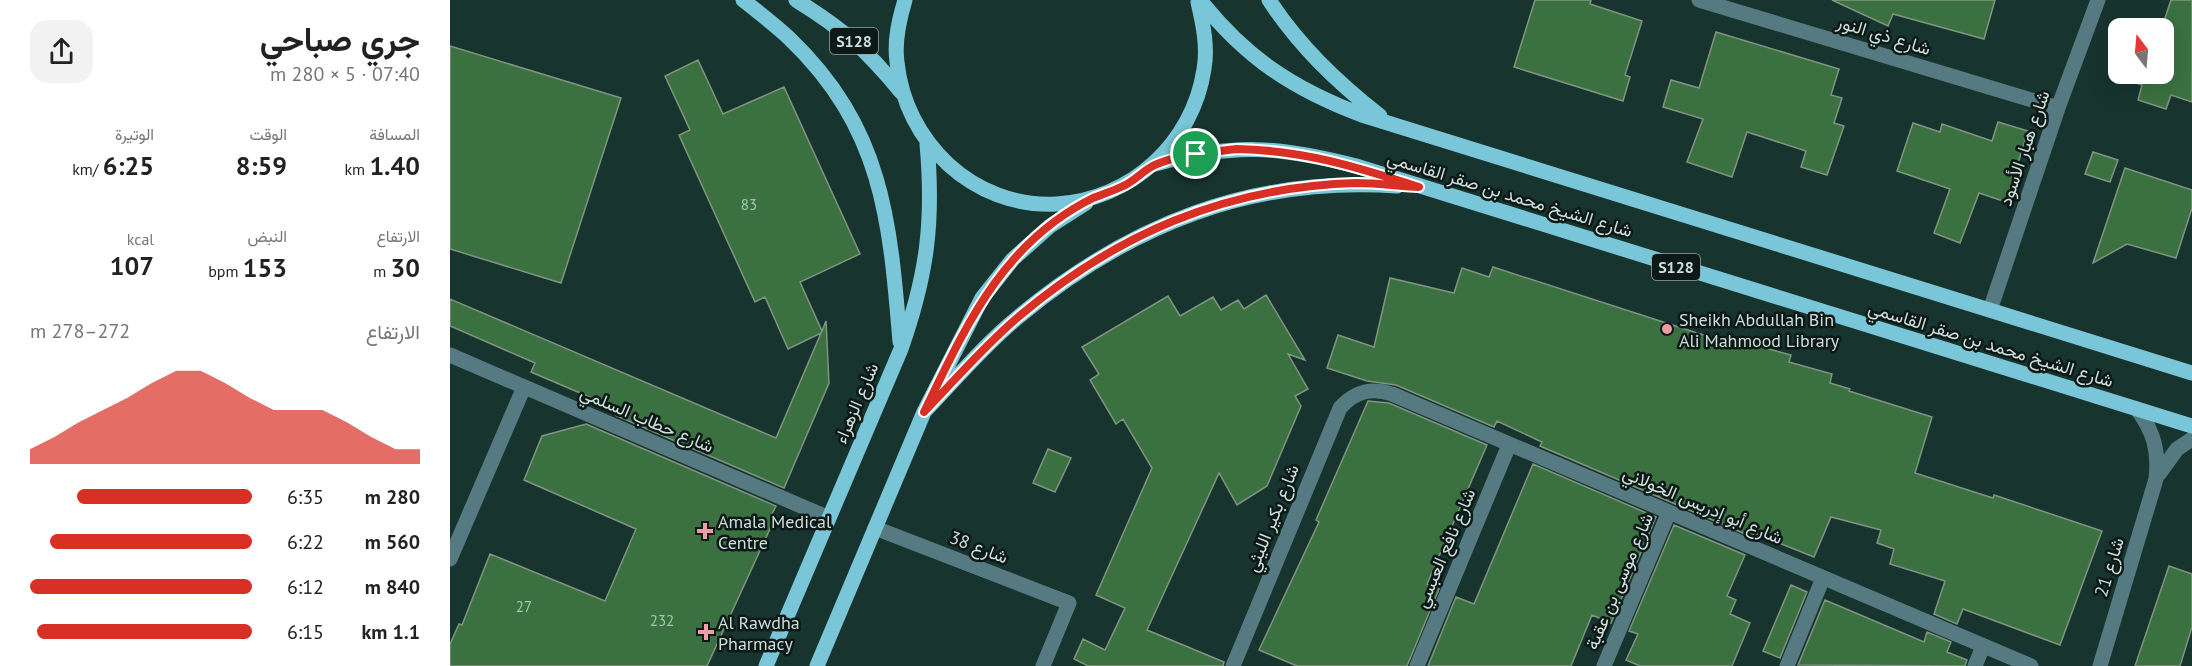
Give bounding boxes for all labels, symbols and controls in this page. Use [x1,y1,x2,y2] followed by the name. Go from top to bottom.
[1832,10,1934,64] street label: شارع ذي النور
[260,17,420,60] text: جري صباحي
[2108,18,2174,84] north arrow
[2108,18,2174,84] map controls
[30,20,93,83] button: share
[830,28,878,54] road number: S128
[270,61,420,87] text: 07:40 · 5 × 280 m
[1993,87,2055,209] street label: شارع هبار الأسود
[115,124,154,144] text: الوتيرة
[249,124,287,144] text: الوقت
[369,124,420,144] text: المسافة
[1170,128,1221,179] pin
[1179,137,1212,170] icon: arrive
[1383,146,1635,246] street label: شارع الشيخ محمد بن صقر القاسمي
[103,149,154,182] text: 6:25
[236,149,287,182] text: 8:59
[369,149,420,182] text: 1.40
[72,159,103,179] text: /km
[344,159,369,179] text: km
[741,195,757,214] house number: 83
[247,226,287,246] text: النبض
[377,226,420,246] text: الارتفاع
[127,229,154,249] text: kcal
[110,249,154,282] text: 107
[243,251,287,284] text: 153
[391,251,420,284] text: 30
[1652,254,1700,280] road number: S128
[208,261,243,281] text: bpm
[373,261,391,281] text: m
[1864,296,2116,396] street label: شارع الشيخ محمد بن صقر القاسمي
[1679,308,1840,352] place label: Sheikh Abdullah Bin Ali Mahmood Library
[30,318,130,344] text: 272–278 m
[366,319,420,345] text: الارتفاع
[1660,322,1674,336] marker: Sheikh Abdullah Bin Ali Mahmood Library
[829,359,884,447] street label: شارع الزهراء
[575,380,717,461] street label: شارع حطاب السلمي
[1240,461,1308,577] street label: شارع بكير الليثي
[1618,461,1786,553] street label: شارع أبو إدريس الخولاني
[287,484,324,510] text: 6:35
[365,484,420,510] text: 280 m
[1410,485,1484,613] street label: شارع نافع العبسي
[1580,509,1659,653] street label: شارع موسى بن عقبة
[718,510,832,554] place label: Amala Medical Centre
[696,522,714,540] marker: Amala Medical Centre
[946,525,1011,570] street label: شارع 38
[287,529,324,555] text: 6:22
[365,529,420,555] text: 560 m
[2089,535,2130,600] street label: شارع 21
[287,574,324,600] text: 6:12
[365,574,420,600] text: 840 m
[516,597,532,616] house number: 27
[650,611,674,630] house number: 232
[718,611,800,655] place label: Al Rawdha Pharmacy
[287,619,324,645] text: 6:15
[361,619,420,645] text: 1.1 km
[699,625,713,639] marker: Al Rawdha Pharmacy

